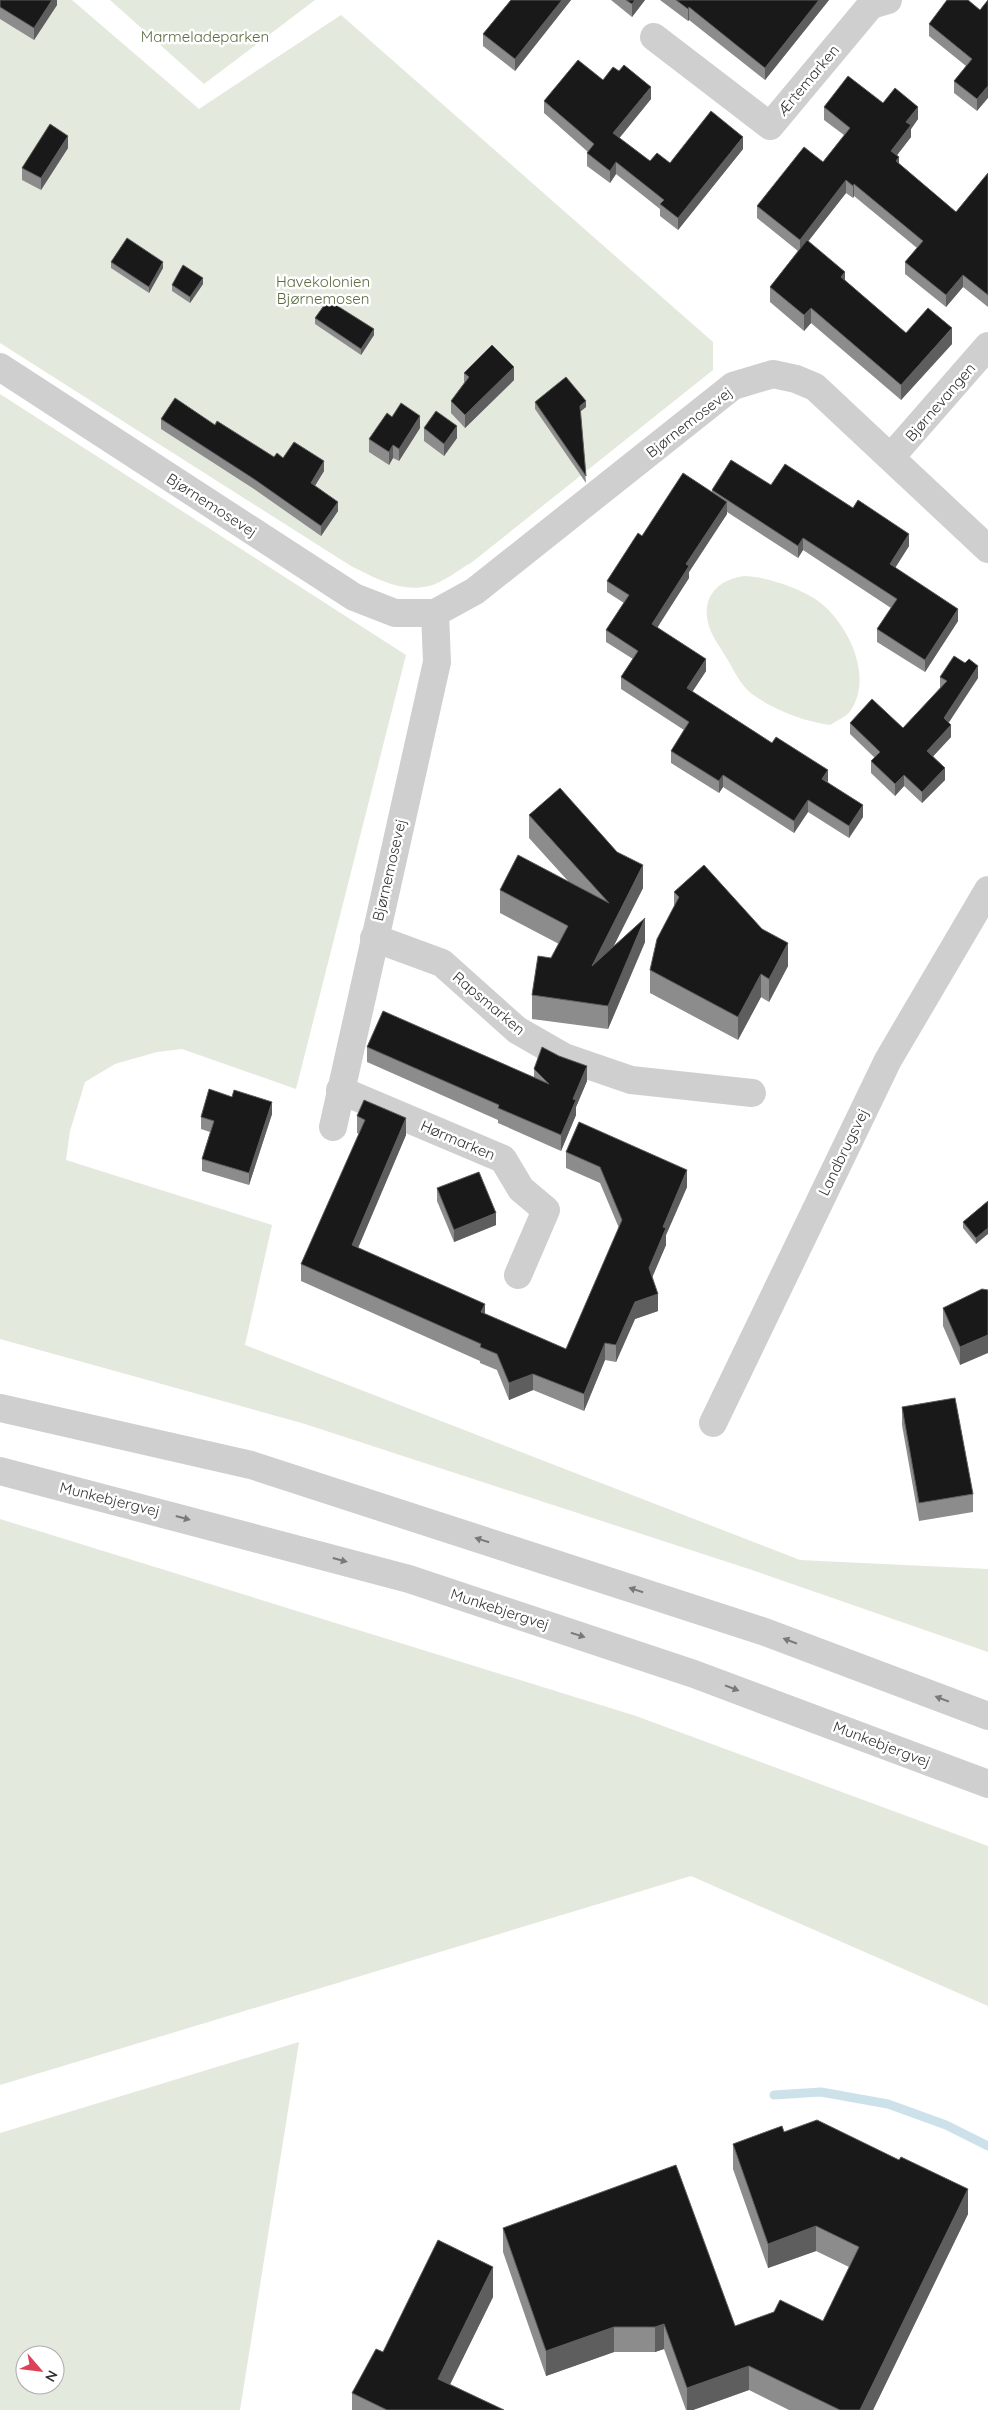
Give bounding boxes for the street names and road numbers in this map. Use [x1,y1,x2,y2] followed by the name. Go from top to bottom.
[773,41,843,119] street label: Ærtemarken
[901,359,979,445] street label: Bjørnevangen
[642,382,736,462] street label: Bjørnemosevej
[163,469,261,541] street label: Bjørnemosevej
[368,817,410,923] street label: Bjørnemosevej
[449,967,529,1039] street label: Rapsmarken
[814,1105,872,1199] street label: Landbrugsvej
[418,1116,498,1164] street label: Hørmarken
[58,1477,162,1521] street label: Munkebjergvej
[448,1584,552,1634] street label: Munkebjergvej
[831,1717,933,1771] street label: Munkebjergvej

